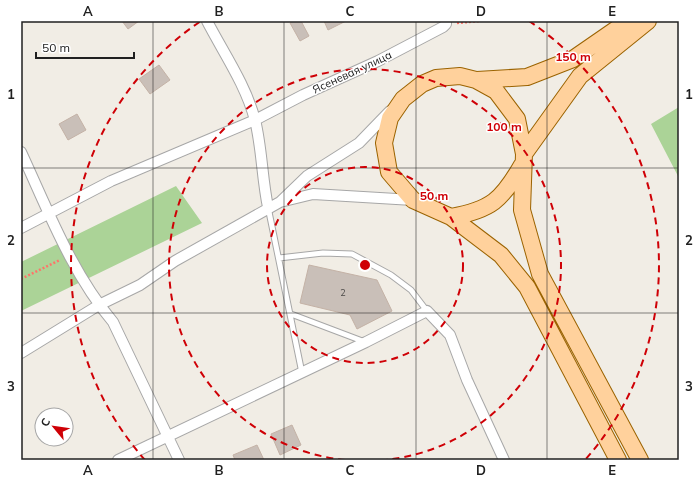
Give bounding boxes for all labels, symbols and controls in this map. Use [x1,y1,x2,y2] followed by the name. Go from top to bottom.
[83,3,93,19] text: A
[215,3,224,19] text: B
[346,3,355,19] text: C
[476,3,486,19] text: D
[608,3,616,19] text: E
[36,34,134,60] scale bar
[42,40,70,55] text: 50 m
[310,48,394,96] street label: Ясеневая улица
[555,49,591,64] text: 150 m
[7,86,15,102] text: 1
[685,86,693,102] text: 1
[486,119,522,134] text: 100 m
[420,188,448,203] text: 50 m
[7,232,15,248] text: 2
[685,232,693,248] text: 2
[358,258,372,272] centre of rings
[340,287,346,298] house number: 2
[7,378,15,394] text: 3
[685,378,693,394] text: 3
[34,407,74,447] north arrow
[37,415,53,429] text: С
[83,462,93,478] text: A
[215,462,224,478] text: B
[346,462,355,478] text: C
[476,462,486,478] text: D
[608,462,616,478] text: E

